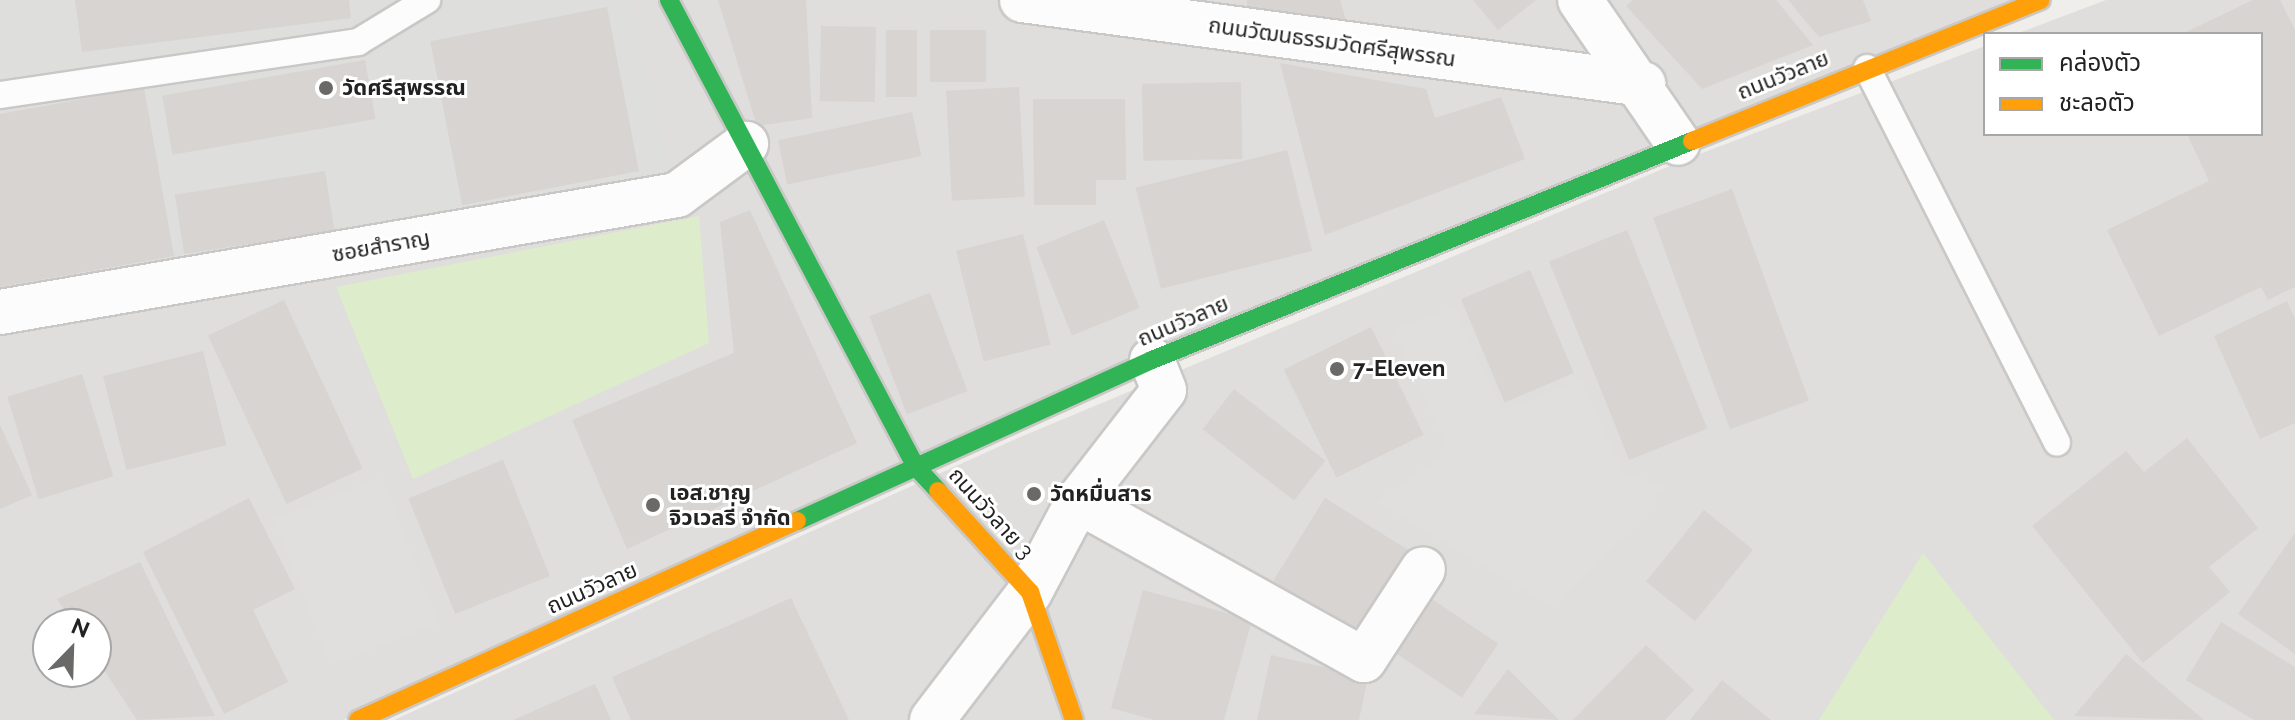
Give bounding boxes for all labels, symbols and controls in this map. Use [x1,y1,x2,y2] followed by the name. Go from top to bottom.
[1207,12,1457,72] street label: ถนนวัฒนธรรมวัดศรีสุพรรณ
[1983,32,2263,136] legend
[1733,45,1833,105] street label: ถนนวัวลาย
[2059,48,2141,77] text: คล่องตัว
[342,75,466,101] place label: วัดศรีสุพรรณ
[317,79,335,97] marker: วัดศรีสุพรรณ
[2059,88,2135,117] text: ชะลอตัว
[330,224,432,268] street label: ซอยสำราญ
[1133,290,1233,352] street label: ถนนวัวลาย
[1353,356,1445,382] place label: 7-Eleven
[1328,360,1346,378] marker: 7-Eleven
[943,462,1039,564] street label: ถนนวัวลาย 3
[669,479,791,530] place label: เอส.ชาญ จิวเวลรี่ จำกัด
[1050,481,1152,507] place label: วัดหมื่นสาร
[1025,485,1043,503] marker: วัดหมื่นสาร
[644,496,662,514] marker: เอส.ชาญ จิวเวลรี่ จำกัด
[543,556,641,620] street label: ถนนวัวลาย
[32,608,112,688] north arrow
[68,612,93,643] text: N

